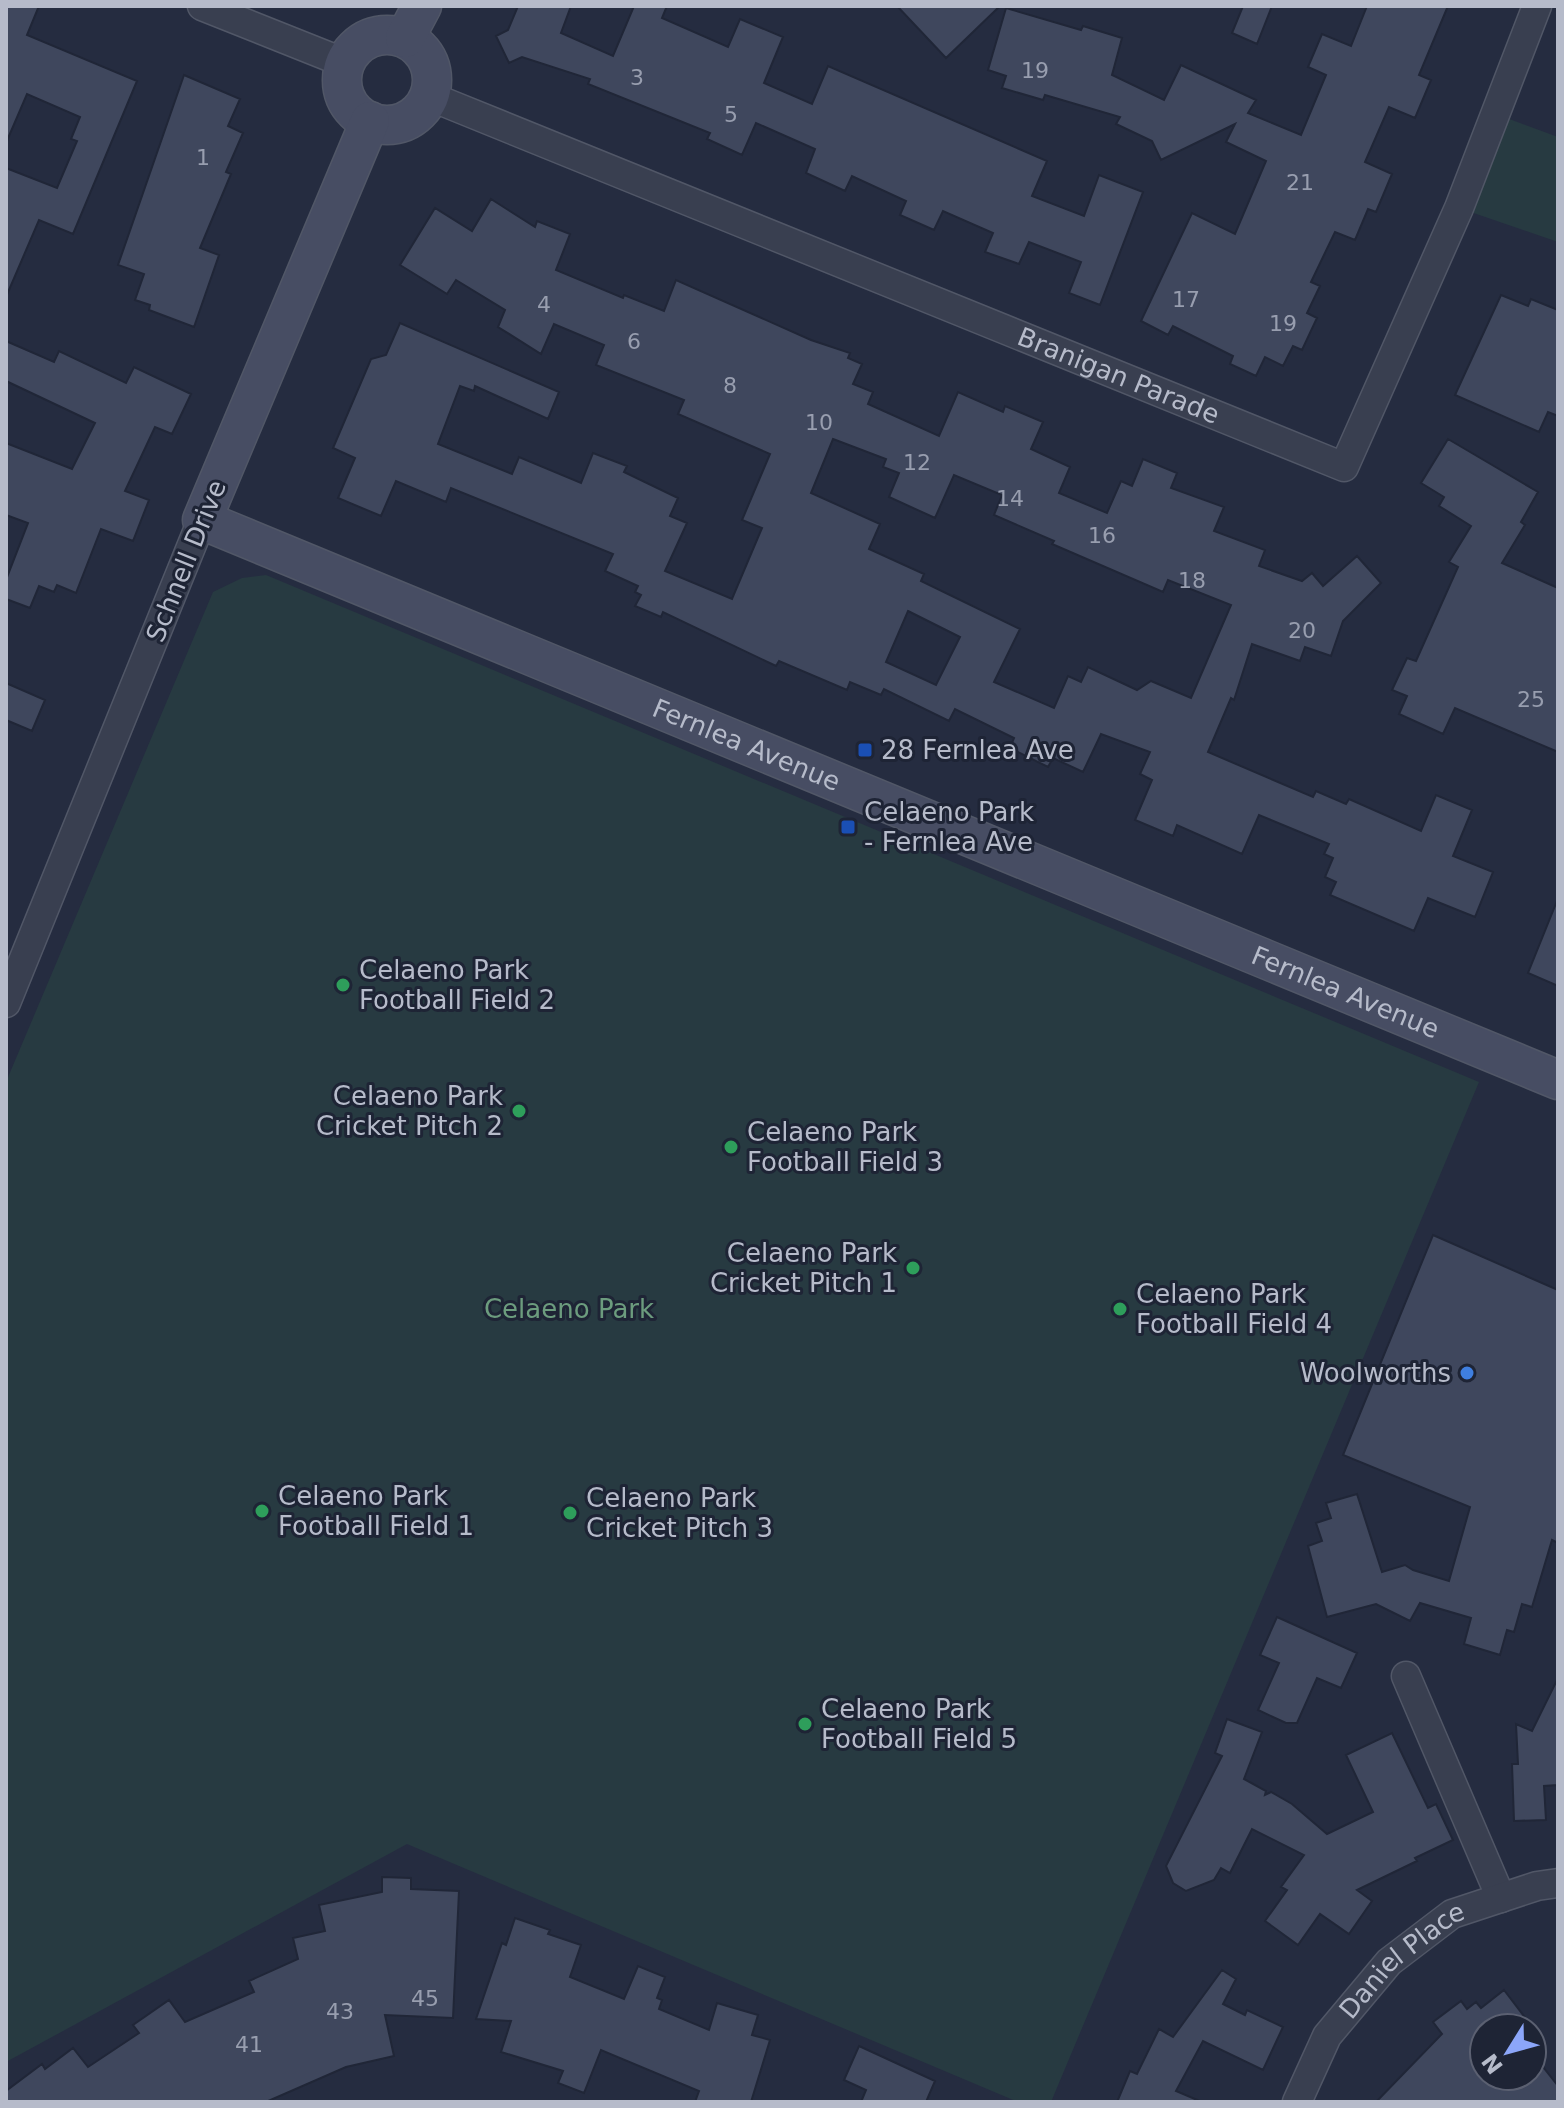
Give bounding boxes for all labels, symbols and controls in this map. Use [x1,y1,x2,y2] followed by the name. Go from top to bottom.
[1021,58,1049,83] house number: 19
[630,65,644,90] house number: 3
[724,102,738,127] house number: 5
[196,145,210,170] house number: 1
[1286,170,1314,195] house number: 21
[1172,287,1200,312] house number: 17
[537,292,551,317] house number: 4
[1269,311,1297,336] house number: 19
[1013,321,1224,430] street label: Branigan Parade
[627,329,641,354] house number: 6
[723,373,737,398] house number: 8
[805,410,833,435] house number: 10
[903,450,931,475] house number: 12
[140,476,232,646] street label: Schnell Drive
[996,486,1024,511] house number: 14
[1088,523,1116,548] house number: 16
[1178,568,1206,593] house number: 18
[1288,618,1316,643] house number: 20
[1517,687,1545,712] house number: 25
[648,693,845,797] street label: Fernlea Avenue
[881,735,1074,765] place label: 28 Fernlea Ave
[856,741,874,759] marker: 28 Fernlea Ave
[864,797,1034,857] place label: Celaeno Park - Fernlea Ave
[839,818,857,836] marker: Celaeno Park - Fernlea Ave
[1247,940,1444,1044] street label: Fernlea Avenue
[359,955,555,1015] place label: Celaeno Park Football Field 2
[334,976,352,994] marker: Celaeno Park Football Field 2
[316,1081,503,1141] place label: Celaeno Park Cricket Pitch 2
[510,1102,528,1120] marker: Celaeno Park Cricket Pitch 2
[747,1117,943,1177] place label: Celaeno Park Football Field 3
[722,1138,740,1156] marker: Celaeno Park Football Field 3
[710,1238,897,1298] place label: Celaeno Park Cricket Pitch 1
[904,1259,922,1277] marker: Celaeno Park Cricket Pitch 1
[1136,1279,1332,1339] place label: Celaeno Park Football Field 4
[484,1294,654,1324] park label: Celaeno Park
[1111,1300,1129,1318] marker: Celaeno Park Football Field 4
[1300,1358,1451,1388] place label: Woolworths
[1458,1364,1476,1382] marker: Woolworths
[278,1481,474,1541] place label: Celaeno Park Football Field 1
[586,1483,773,1543] place label: Celaeno Park Cricket Pitch 3
[253,1502,271,1520] marker: Celaeno Park Football Field 1
[561,1504,579,1522] marker: Celaeno Park Cricket Pitch 3
[821,1694,1017,1754] place label: Celaeno Park Football Field 5
[796,1715,814,1733] marker: Celaeno Park Football Field 5
[1333,1896,1468,2025] street label: Daniel Place
[411,1986,439,2011] house number: 45
[326,1999,354,2024] house number: 43
[1468,2012,1548,2092] north arrow
[235,2032,263,2057] house number: 41
[1477,2049,1508,2079] text: N

